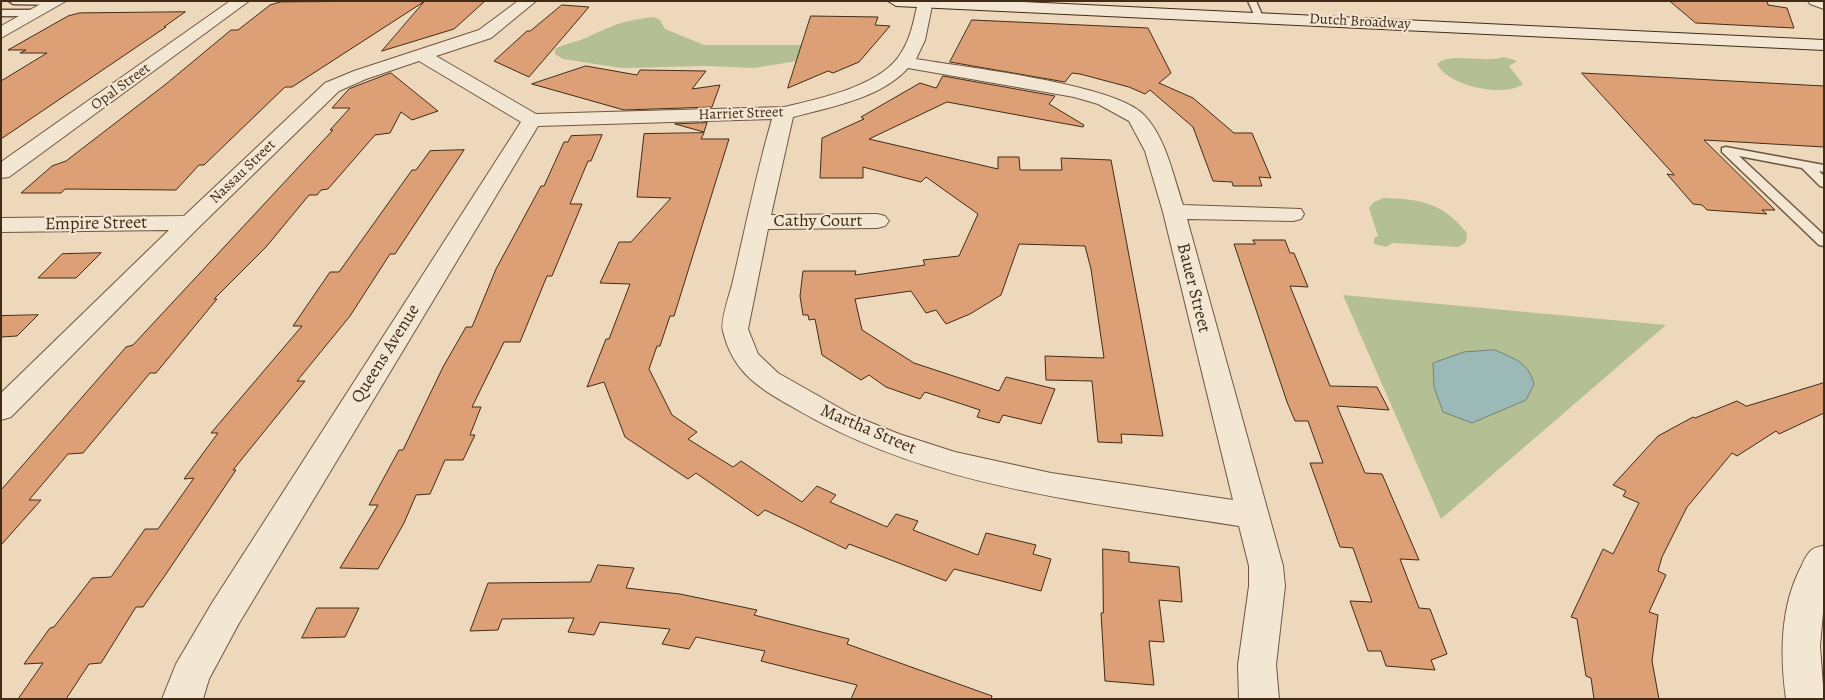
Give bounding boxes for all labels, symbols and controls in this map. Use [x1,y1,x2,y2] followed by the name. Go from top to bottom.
[1309,10,1411,34] street label: Dutch Broadway
[88,59,154,115] street label: Opal Street
[698,104,784,124] street label: Harriet Street
[206,136,280,208] street label: Nassau Street
[774,211,862,233] street label: Cathy Court
[45,212,147,236] street label: Empire Street
[1171,241,1215,335] street label: Bauer Street
[347,300,425,408] street label: Queens Avenue
[817,400,919,460] street label: Martha Street

